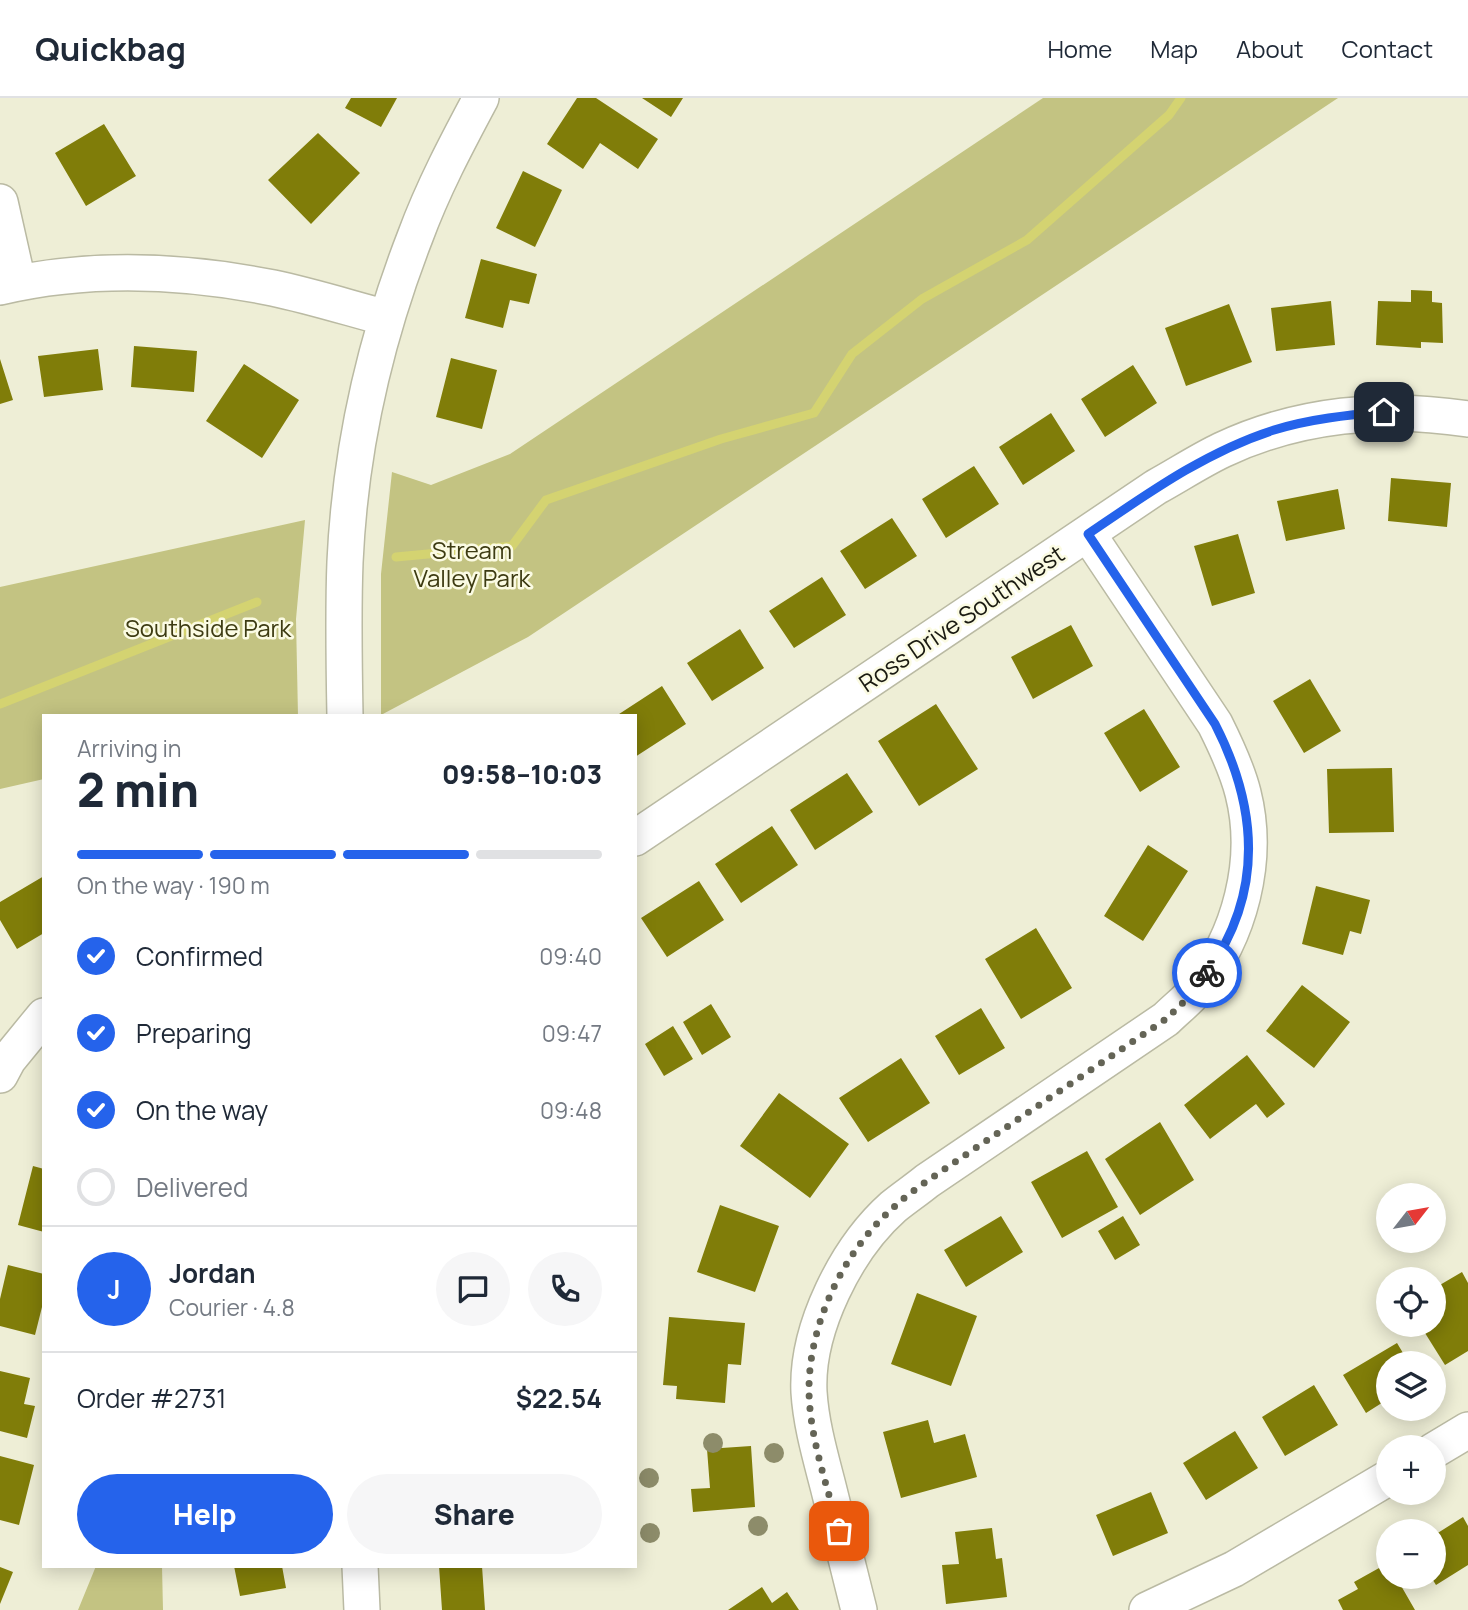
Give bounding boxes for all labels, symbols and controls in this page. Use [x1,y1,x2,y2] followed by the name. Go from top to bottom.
[35,26,186,71] text: Quickbag
[1047,32,1112,65] text: Home
[1150,32,1198,65] text: Map
[1236,32,1304,65] text: About
[1342,32,1433,65] text: Contact
[1354,382,1414,442] pin
[1365,393,1403,431] icon: home
[413,533,532,594] park label: Stream Valley Park
[852,537,1070,699] street label: Ross Drive Southwest
[125,611,292,644] park label: Southside Park
[77,732,182,764] text: Arriving in
[442,756,602,792] text: 09:58–10:03
[77,758,199,821] text: 2 min
[77,869,270,901] text: On the way · 190 m
[77,937,115,975] icon: check
[136,938,263,974] text: Confirmed
[1172,938,1242,1008] courier
[539,940,602,972] text: 09:40
[1188,954,1226,992] icon: bike
[77,1014,115,1052] icon: check
[136,1015,252,1051] text: Preparing
[542,1017,602,1049] text: 09:47
[77,1091,115,1129] icon: check
[136,1092,268,1128] text: On the way
[540,1094,602,1126] text: 09:48
[136,1169,248,1205] text: Delivered
[1376,1183,1446,1253] north arrow
[1376,1183,1446,1589] map controls
[436,1252,510,1326] button: chat
[528,1252,602,1326] button: phone
[169,1255,255,1291] text: Jordan
[1376,1267,1446,1337] button: locate
[107,1271,121,1307] text: J
[169,1291,295,1323] text: Courier · 4.8
[1376,1351,1446,1421] button: layers
[77,1380,226,1416] text: Order #2731
[516,1380,602,1416] text: $22.54
[1376,1435,1446,1505] button: +
[77,1474,333,1554] button: Help
[347,1474,602,1554] button: Share
[809,1501,869,1561] pin
[820,1512,858,1550] icon: bag
[1376,1519,1446,1589] button: −

